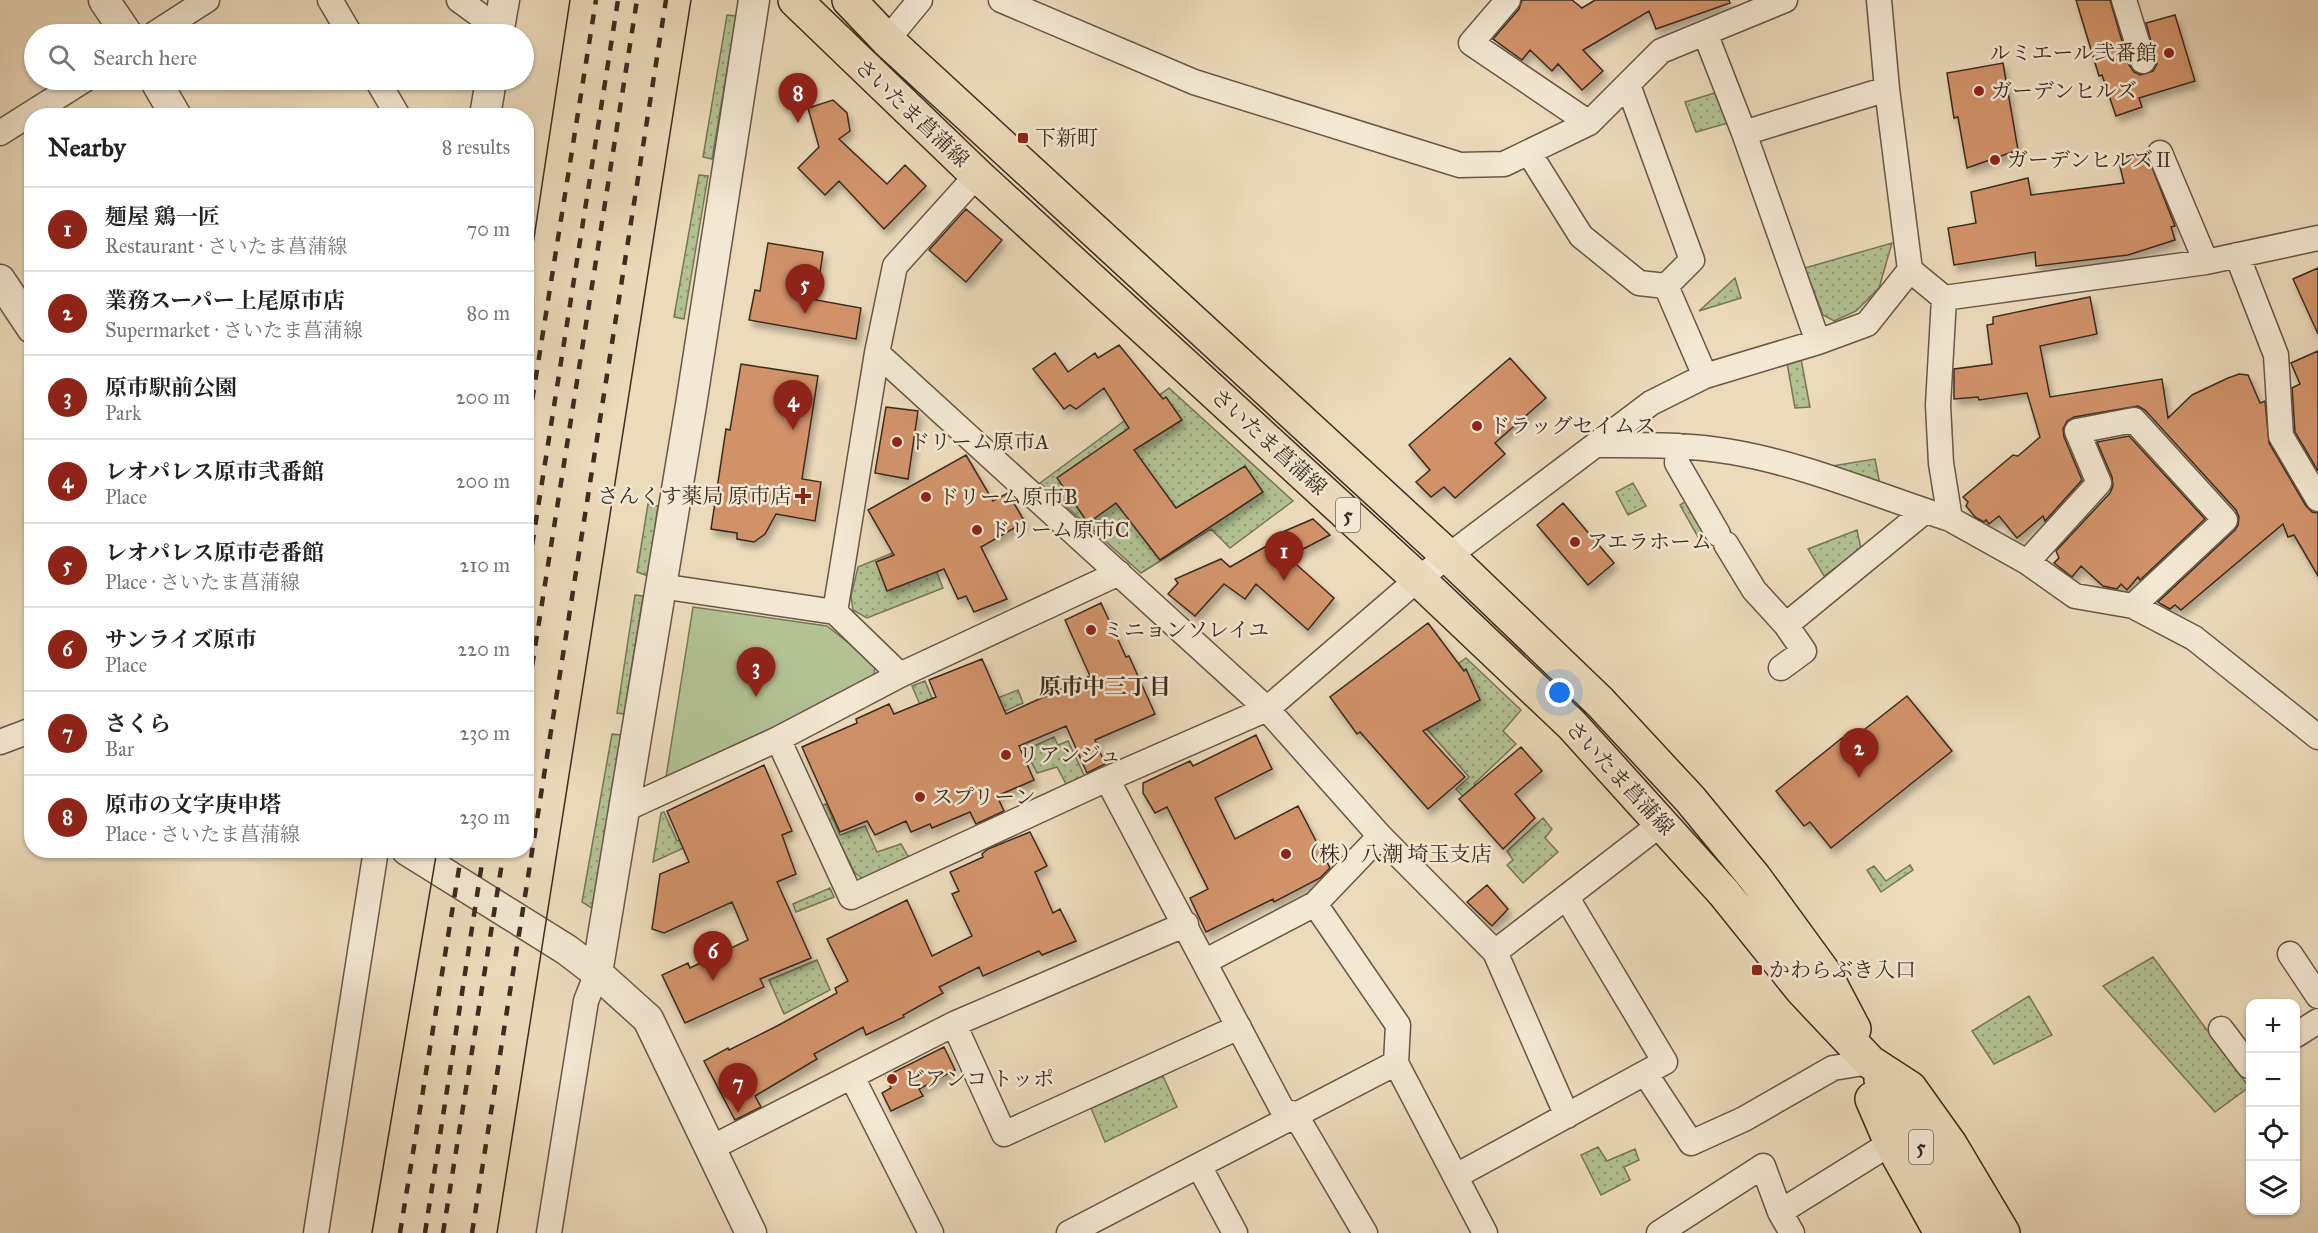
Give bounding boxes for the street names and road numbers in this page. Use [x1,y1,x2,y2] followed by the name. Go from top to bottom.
[849,53,975,173] street label: さいたま菖蒲線
[1206,383,1332,501] street label: さいたま菖蒲線
[1336,498,1360,532] road number: 5
[1560,715,1680,841] street label: さいたま菖蒲線
[1909,1130,1933,1164] road number: 5

